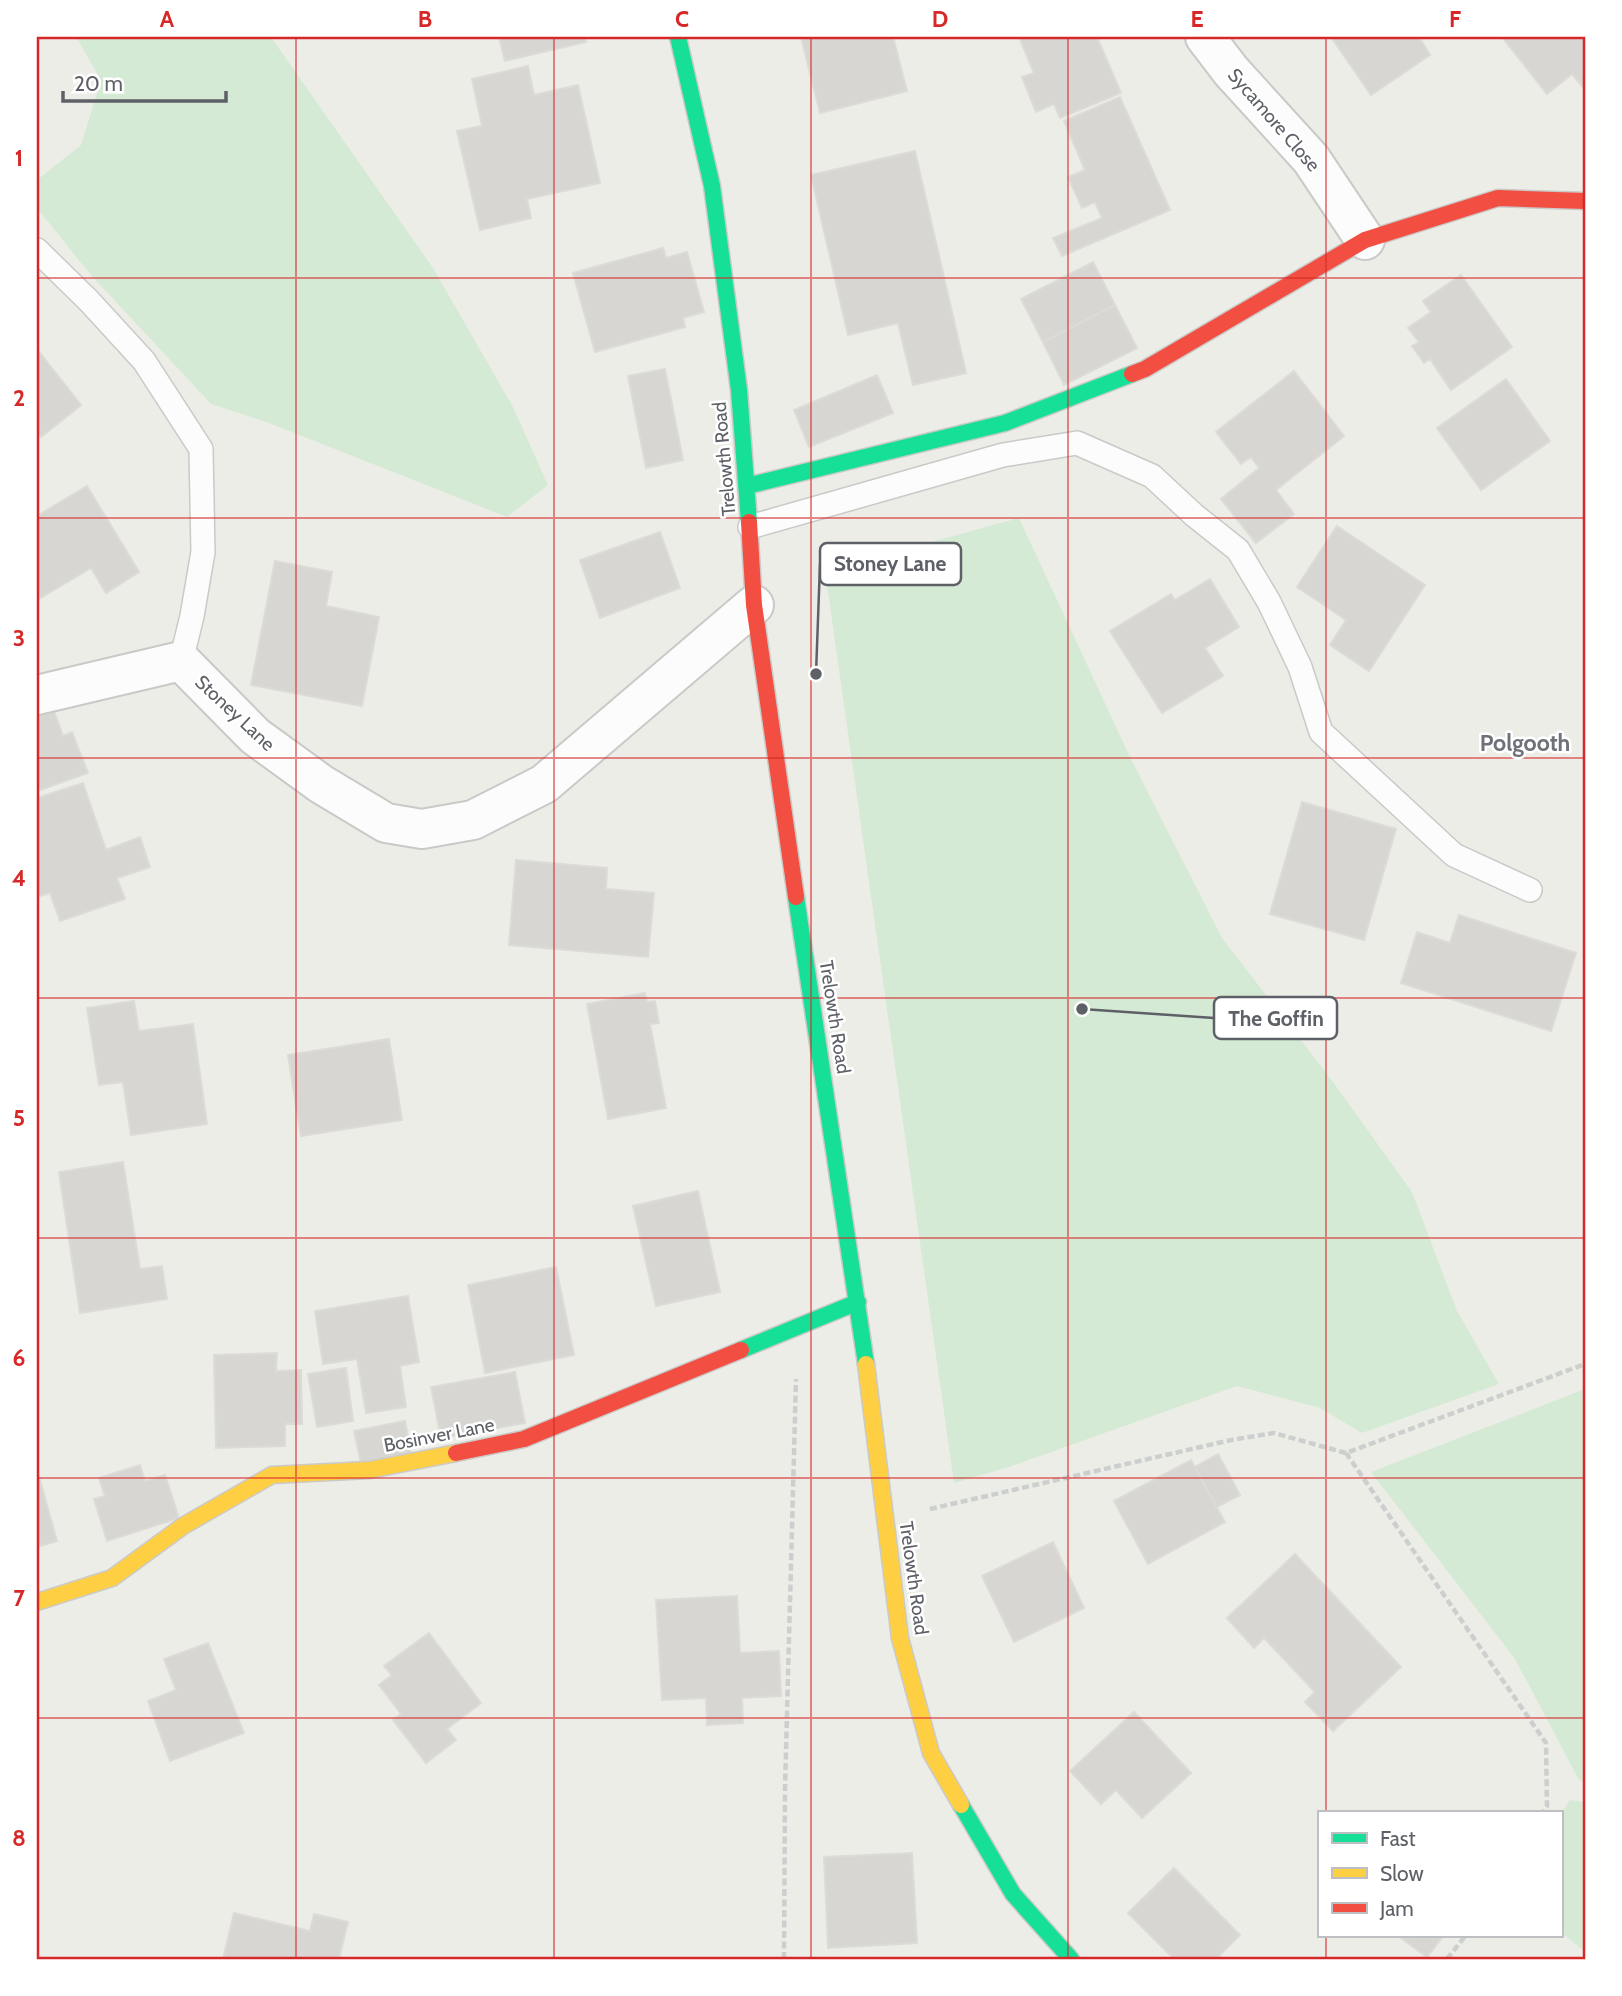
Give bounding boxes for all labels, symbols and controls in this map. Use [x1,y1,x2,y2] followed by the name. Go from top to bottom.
[160,5,175,33] text: A
[418,5,432,33] text: B
[675,5,689,33] text: C
[932,5,948,33] text: D
[1190,5,1204,33] text: E
[1449,5,1461,33] text: F
[63,60,226,104] scale bar
[1223,64,1325,176] street label: Sycamore Close
[74,71,123,96] text: 20 m
[15,144,23,172] text: 1
[13,384,25,412] text: 2
[708,401,740,517] street label: Trelowth Road
[820,543,961,585] callout: Stoney Lane
[834,551,947,576] text: Stoney Lane
[13,624,25,652] text: 3
[190,670,280,756] street label: Stoney Lane
[1480,729,1570,757] district label: Polgooth
[12,864,26,892] text: 4
[815,959,855,1075] street label: Trelowth Road
[1214,997,1337,1039] callout: The Goffin
[1228,1006,1324,1031] text: The Goffin
[13,1104,25,1132] text: 5
[13,1344,25,1372] text: 6
[382,1413,497,1457] street label: Bosinver Lane
[895,1520,933,1636] street label: Trelowth Road
[13,1584,25,1612] text: 7
[1318,1811,1562,1937] legend
[12,1824,26,1852] text: 8
[1380,1826,1416,1851] text: Fast
[1380,1861,1424,1886] text: Slow
[1379,1896,1414,1921] text: Jam

